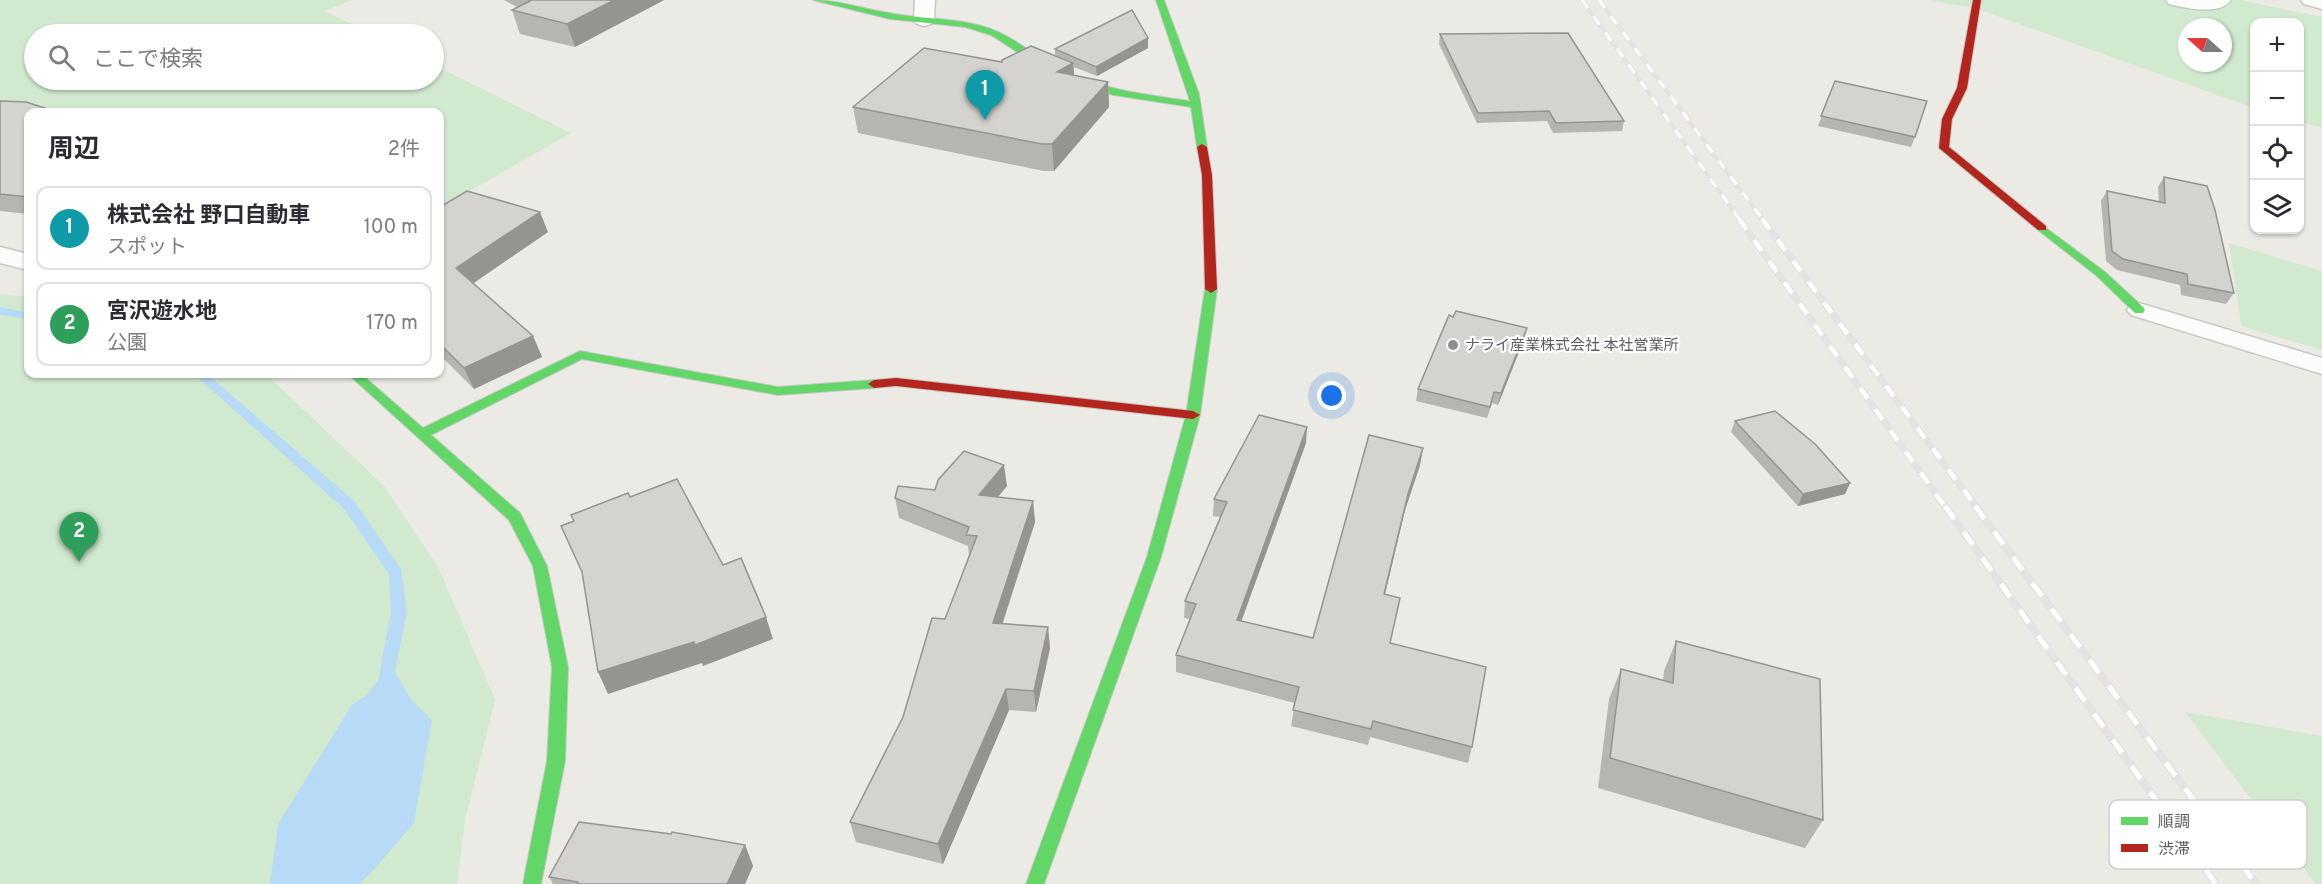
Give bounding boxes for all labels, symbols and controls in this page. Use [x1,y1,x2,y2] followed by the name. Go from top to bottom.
[2178,18,2232,72] north arrow
[2250,18,2304,234] map controls
[2250,18,2304,72] button: +
[24,24,444,90] search box
[45,41,78,74] icon: search
[93,47,203,74] text: ここで検索
[966,70,1004,120] pin: 1
[2250,72,2304,126] button: −
[2250,126,2304,180] button: locate
[48,134,100,167] text: 周辺
[388,137,420,163] text: 2件
[2250,180,2304,234] button: layers
[107,203,311,230] text: 株式会社 野口自動車
[66,215,74,241] text: 1
[363,215,418,241] text: 100 m
[107,235,187,261] text: スポット
[107,299,217,326] text: 宮沢遊水地
[63,311,76,337] text: 2
[366,311,418,337] text: 170 m
[107,331,147,357] text: 公園
[1465,337,1679,356] place label: ナライ産業株式会社 本社営業所
[1446,338,1460,352] marker: ナライ産業株式会社 本社営業所
[1317,381,1346,410] your location
[60,512,98,562] pin: 2
[2109,800,2307,869] legend
[2158,813,2190,833] text: 順調
[2158,840,2190,860] text: 渋滞

